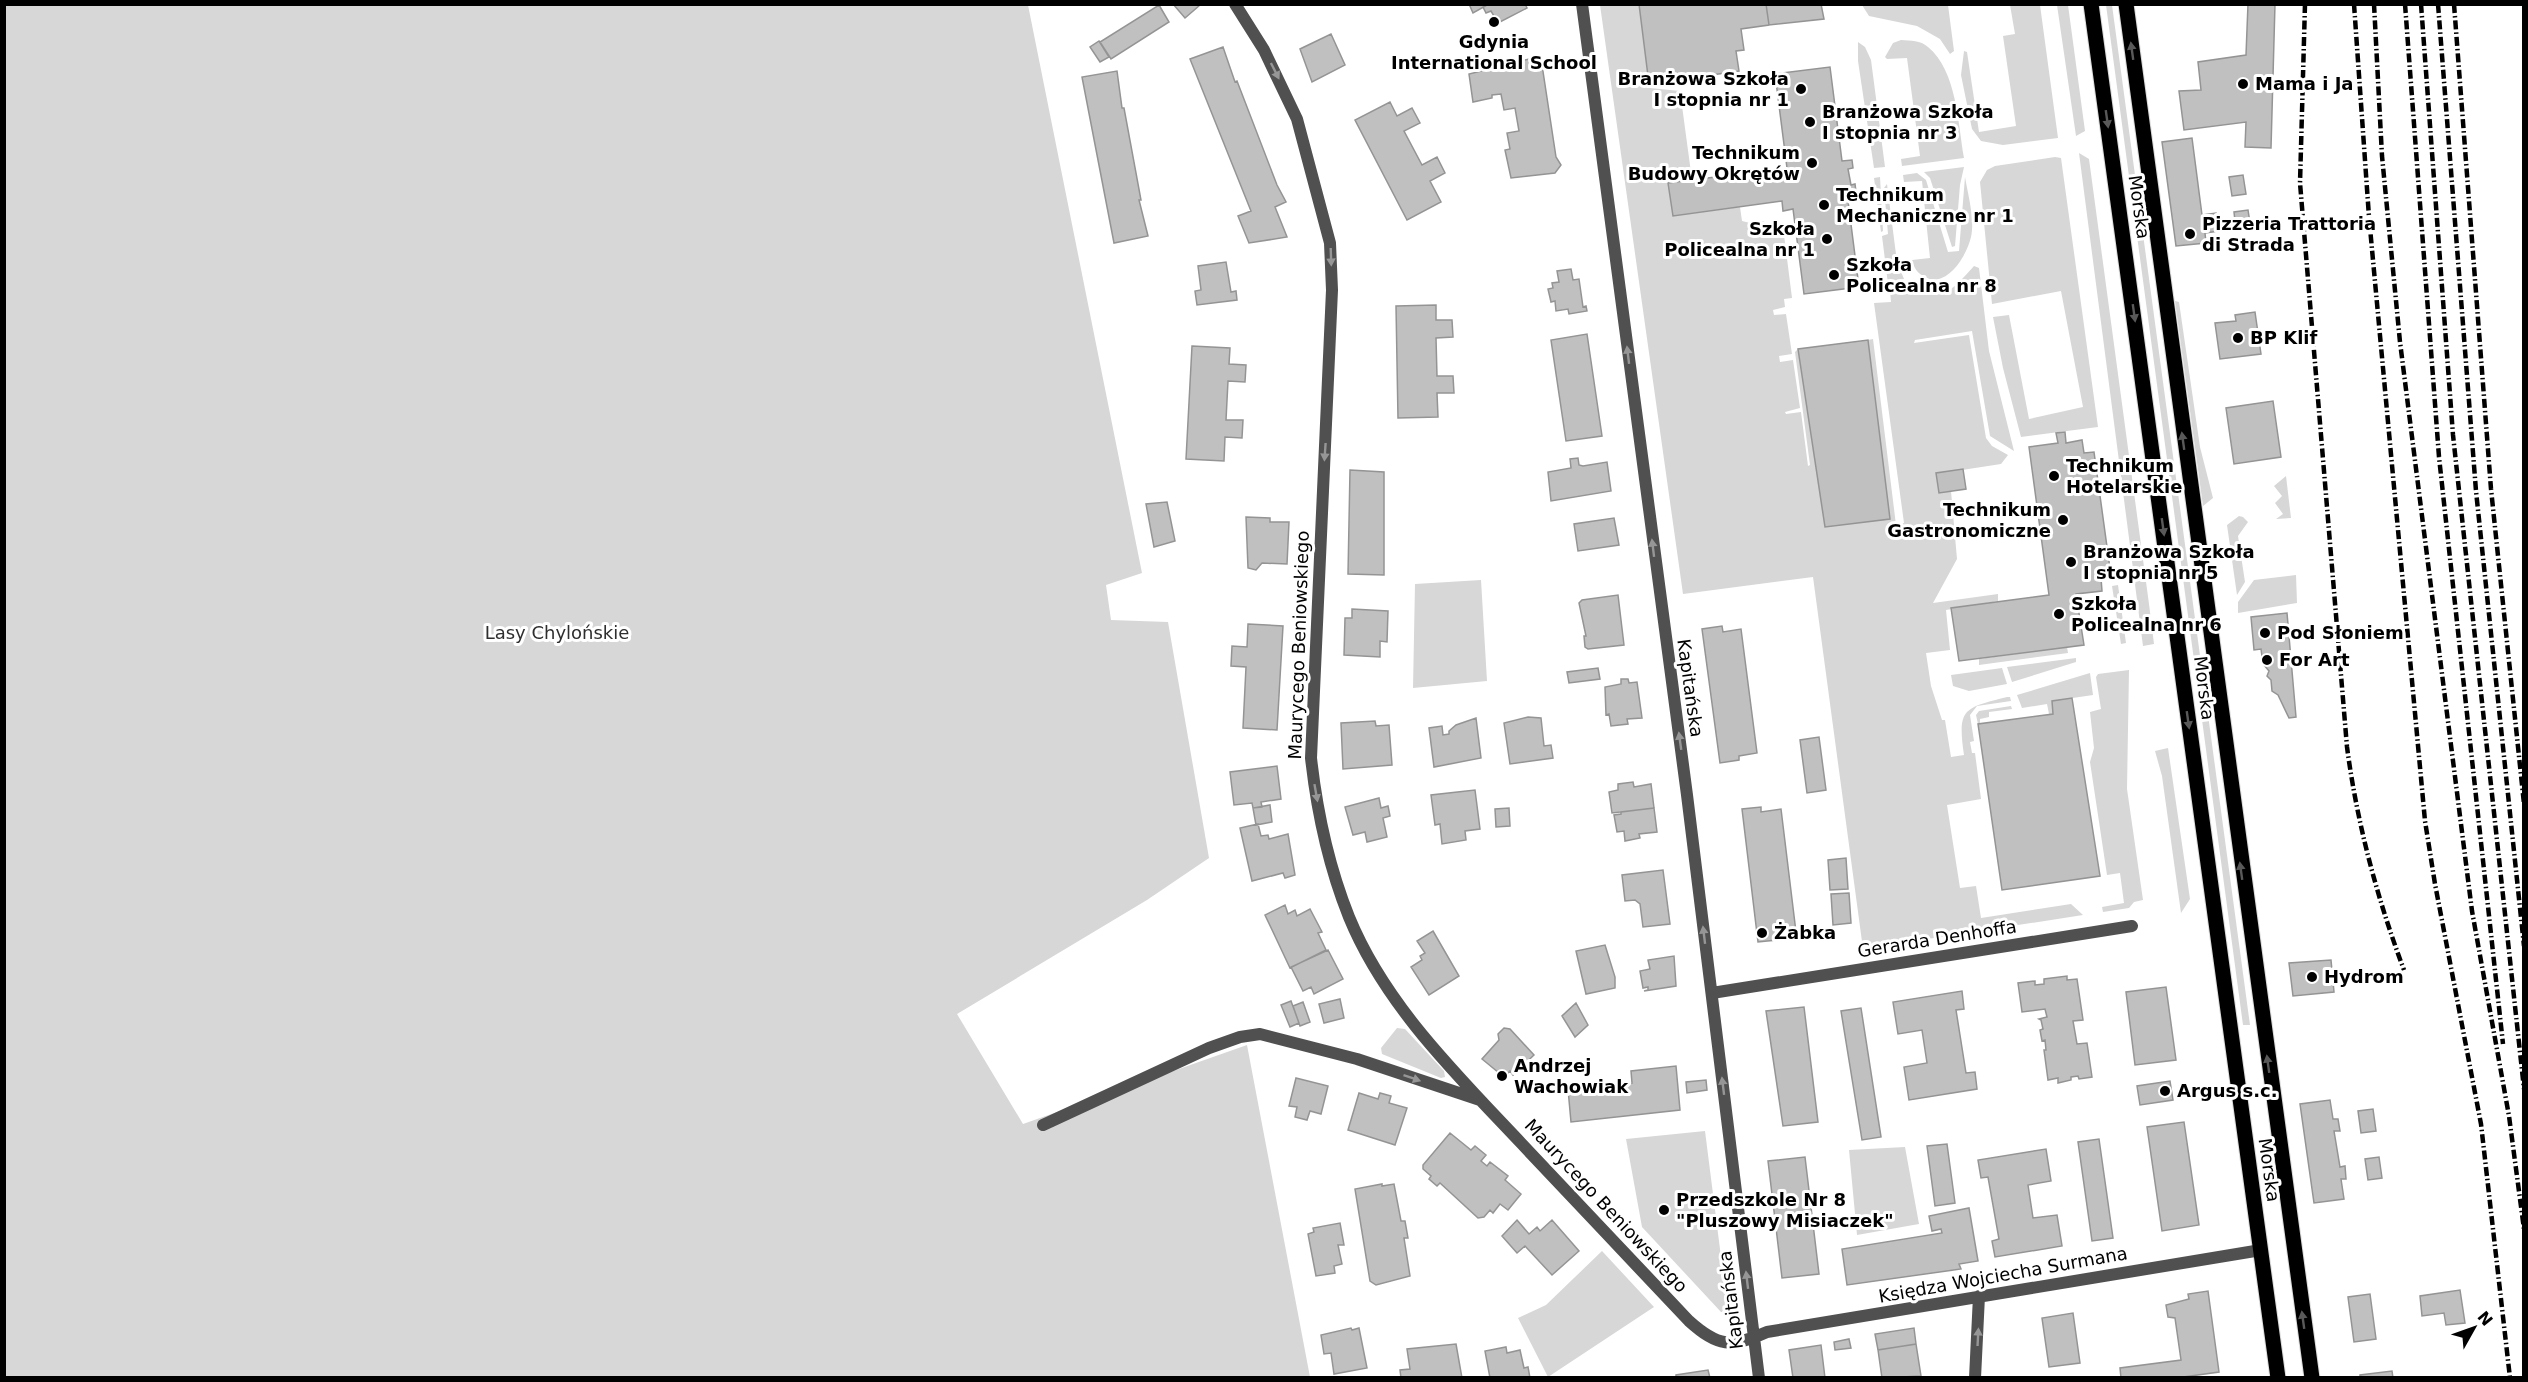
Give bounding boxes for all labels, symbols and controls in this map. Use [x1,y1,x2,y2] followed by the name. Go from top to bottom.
[1487,15,1501,29] marker: Gdynia International School
[1391,31,1597,73] place label: Gdynia International School
[2128,41,2137,60] one-way arrow
[1270,63,1280,80] one-way arrow
[1617,68,1789,110] place label: Branżowa Szkoła I stopnia nr 1
[2255,73,2354,94] place label: Mama i Ja
[2236,77,2250,91] marker: Mama i Ja
[1794,82,1808,96] marker: Branżowa Szkoła I stopnia nr 1
[1822,101,1994,143] place label: Branżowa Szkoła I stopnia nr 3
[2102,110,2112,129] one-way arrow
[1803,115,1817,129] marker: Branżowa Szkoła I stopnia nr 3
[1628,142,1800,184] place label: Technikum Budowy Okrętów
[1805,156,1819,170] marker: Technikum Budowy Okrętów
[2125,174,2154,240] street label: Morska
[1836,184,2014,226] place label: Technikum Mechaniczne nr 1
[1817,198,1831,212] marker: Technikum Mechaniczne nr 1
[2202,213,2376,255] place label: Pizzeria Trattoria di Strada
[1664,218,1815,260] place label: Szkoła Policealna nr 1
[2183,227,2197,241] marker: Pizzeria Trattoria di Strada
[1820,232,1834,246] marker: Szkoła Policealna nr 1
[1326,247,1336,266] one-way arrow
[1846,254,1997,296] place label: Szkoła Policealna nr 8
[1827,268,1841,282] marker: Szkoła Policealna nr 8
[2129,303,2138,322] one-way arrow
[2250,327,2317,348] place label: BP Klif
[2231,331,2245,345] marker: BP Klif
[1623,345,1632,364] one-way arrow
[2179,431,2188,450] one-way arrow
[1320,442,1330,461] one-way arrow
[2066,455,2183,497] place label: Technikum Hotelarskie
[2047,469,2061,483] marker: Technikum Hotelarskie
[1887,499,2051,541] place label: Technikum Gastronomiczne
[2056,513,2070,527] marker: Technikum Gastronomiczne
[2158,517,2167,536] one-way arrow
[1284,530,1313,760] street label: Maurycego Beniowskiego
[1648,538,1657,557] one-way arrow
[2083,541,2255,583] place label: Branżowa Szkoła I stopnia nr 5
[2064,555,2078,569] marker: Branżowa Szkoła I stopnia nr 5
[2071,593,2222,635] place label: Szkoła Policealna nr 6
[2052,607,2066,621] marker: Szkoła Policealna nr 6
[485,622,629,643] park label: Lasy Chylońskie
[2277,622,2404,643] place label: Pod Słoniem
[2258,626,2272,640] marker: Pod Słoniem
[1673,637,1708,738] street label: Kapitańska
[2279,649,2350,670] place label: For Art
[2260,653,2274,667] marker: For Art
[2190,655,2219,721] street label: Morska
[2184,711,2193,730] one-way arrow
[1675,731,1684,750] one-way arrow
[1312,784,1321,803] one-way arrow
[2237,861,2246,880] one-way arrow
[1856,916,2018,961] street label: Gerarda Denhoffa
[1774,922,1836,943] place label: Żabka
[1700,925,1709,944] one-way arrow
[1755,926,1769,940] marker: Żabka
[2324,966,2404,987] place label: Hydrom
[2305,970,2319,984] marker: Hydrom
[2263,1054,2272,1073] one-way arrow
[1514,1055,1629,1097] place label: Andrzej Wachowiak
[1495,1069,1509,1083] marker: Andrzej Wachowiak
[1403,1074,1421,1083] one-way arrow
[1718,1077,1728,1096] one-way arrow
[2177,1080,2278,1101] place label: Argus s.c.
[2158,1084,2172,1098] marker: Argus s.c.
[1521,1115,1692,1297] street label: Maurycego Beniowskiego
[2255,1137,2284,1203] street label: Morska
[1676,1189,1894,1231] place label: Przedszkole Nr 8 "Pluszowy Misiaczek"
[1657,1203,1671,1217] marker: Przedszkole Nr 8 "Pluszowy Misiaczek"
[1877,1242,2129,1307] street label: Księdza Wojciecha Surmana
[1714,1250,1747,1350] street label: Kapitańska
[1742,1270,1751,1289] one-way arrow
[2444,1298,2504,1358] north arrow
[2474,1307,2497,1330] text: N
[2299,1310,2308,1329] one-way arrow
[1973,1327,1982,1346] one-way arrow

